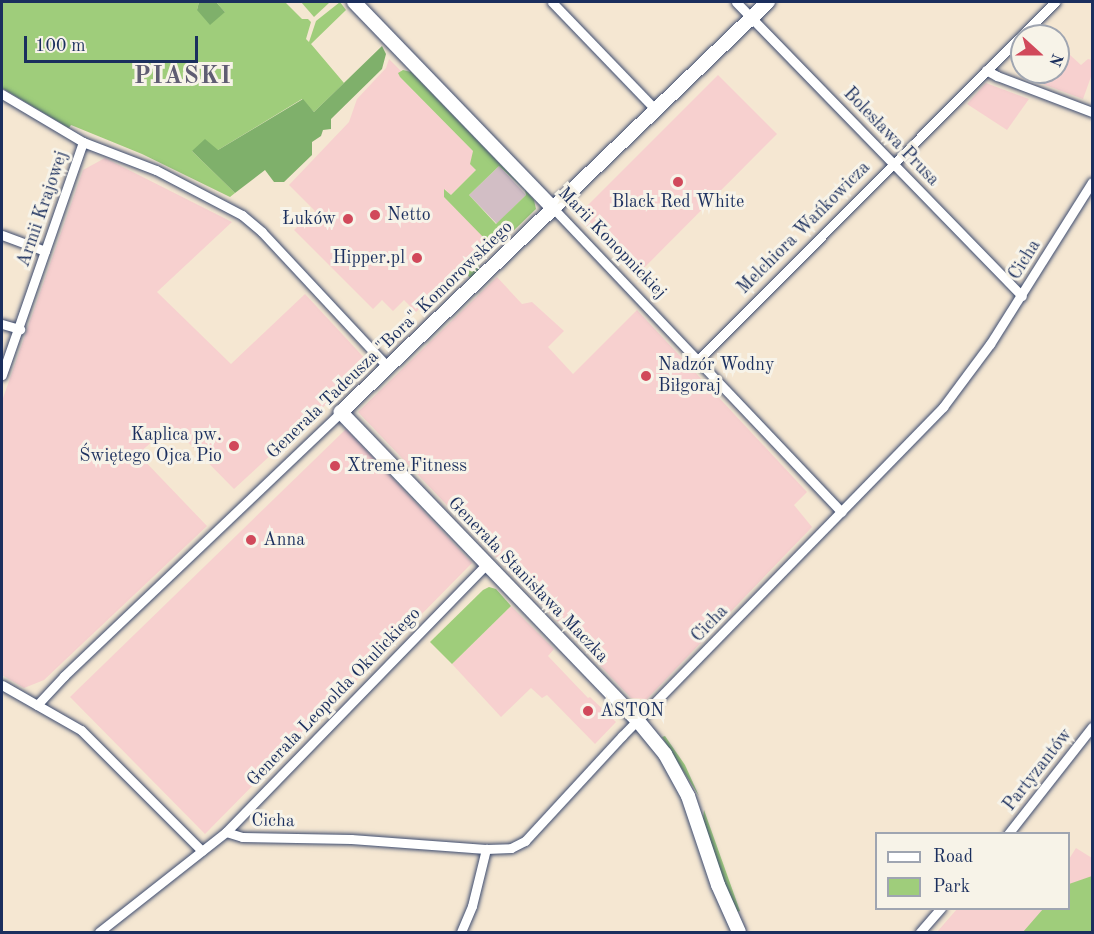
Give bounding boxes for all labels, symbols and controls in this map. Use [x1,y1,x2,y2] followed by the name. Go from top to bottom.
[27,24,201,62] scale bar
[1010,24,1070,84] north arrow
[35,37,86,55] text: 100 m
[1045,51,1065,68] text: N
[134,64,232,92] district label: PIASKI
[838,83,944,191] street label: Bolesława Prusa
[13,148,73,270] street label: Armii Krajowej
[733,157,875,299] street label: Melchiora Wańkowicza
[671,175,685,189] marker: Black Red White
[553,183,671,303] street label: Marii Konopnickiej
[612,191,744,213] place label: Black Red White
[387,204,431,226] place label: Netto
[282,208,336,230] place label: Łuków
[368,208,382,222] marker: Netto
[341,212,355,226] marker: Łuków
[262,216,518,464] street label: Generała Tadeusza "Bora" Komorowskiego
[1004,236,1046,284] street label: Cicha
[332,247,405,269] place label: Hipper.pl
[410,251,424,265] marker: Hipper.pl
[658,355,774,398] place label: Nadzór Wodny Biłgoraj
[639,369,653,383] marker: Nadzór Wodny Biłgoraj
[79,425,222,468] place label: Kaplica pw. Świętego Ojca Pio
[227,439,241,453] marker: Kaplica pw. Świętego Ojca Pio
[347,455,467,477] place label: Xtreme Fitness
[328,459,342,473] marker: Xtreme Fitness
[443,493,613,667] street label: Generała Stanisława Maczka
[263,529,305,551] place label: Anna
[244,533,258,547] marker: Anna
[687,601,733,647] street label: Cicha
[243,603,425,791] street label: Generała Leopolda Okulickiego
[600,700,664,722] place label: ASTON
[581,704,595,718] marker: ASTON
[999,724,1077,816] street label: Partyzantów
[251,810,295,832] street label: Cicha
[875,832,1070,910] legend
[933,848,973,866] text: Road
[933,878,970,896] text: Park

